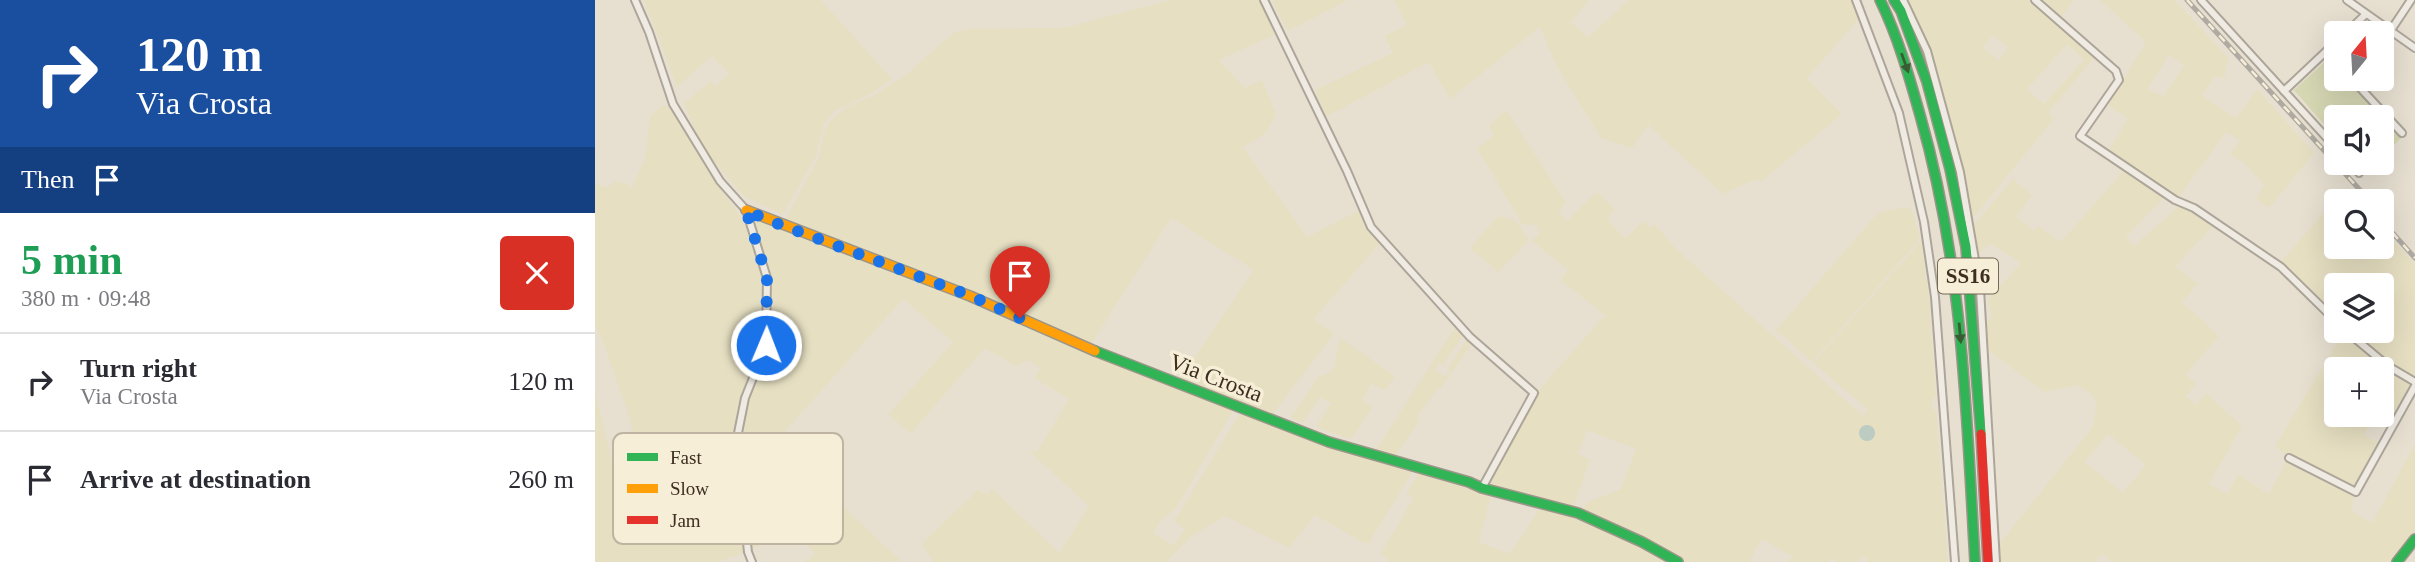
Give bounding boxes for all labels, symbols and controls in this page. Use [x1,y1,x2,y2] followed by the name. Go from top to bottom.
[2324,21,2394,91] north arrow
[2324,21,2394,427] map controls
[136,27,263,82] text: 120 m
[21,28,112,119] icon: right
[1899,53,1910,74] one-way arrow
[136,85,272,121] text: Via Crosta
[2324,105,2394,175] button: sound
[88,161,126,199] icon: arrive
[21,165,74,194] text: Then
[2324,189,2394,259] button: search
[500,236,574,310] button: close
[21,237,123,283] text: 5 min
[990,246,1050,318] pin
[1001,257,1039,295] icon: arrive
[1938,258,1998,294] road number: SS16
[2324,273,2394,343] button: layers
[21,286,151,311] text: 380 m · 09:48
[729,308,803,382] position arrow
[1955,323,1966,345] one-way arrow
[1166,349,1266,407] street label: Via Crosta
[80,354,197,383] text: Turn right
[2324,357,2394,427] button: +
[21,363,59,401] icon: right
[508,367,574,396] text: 120 m
[80,384,178,409] text: Via Crosta
[613,433,843,544] legend
[670,447,702,468] text: Fast
[21,461,59,499] icon: arrive
[80,465,311,494] text: Arrive at destination
[508,465,574,494] text: 260 m
[670,478,709,499] text: Slow
[670,510,701,531] text: Jam

